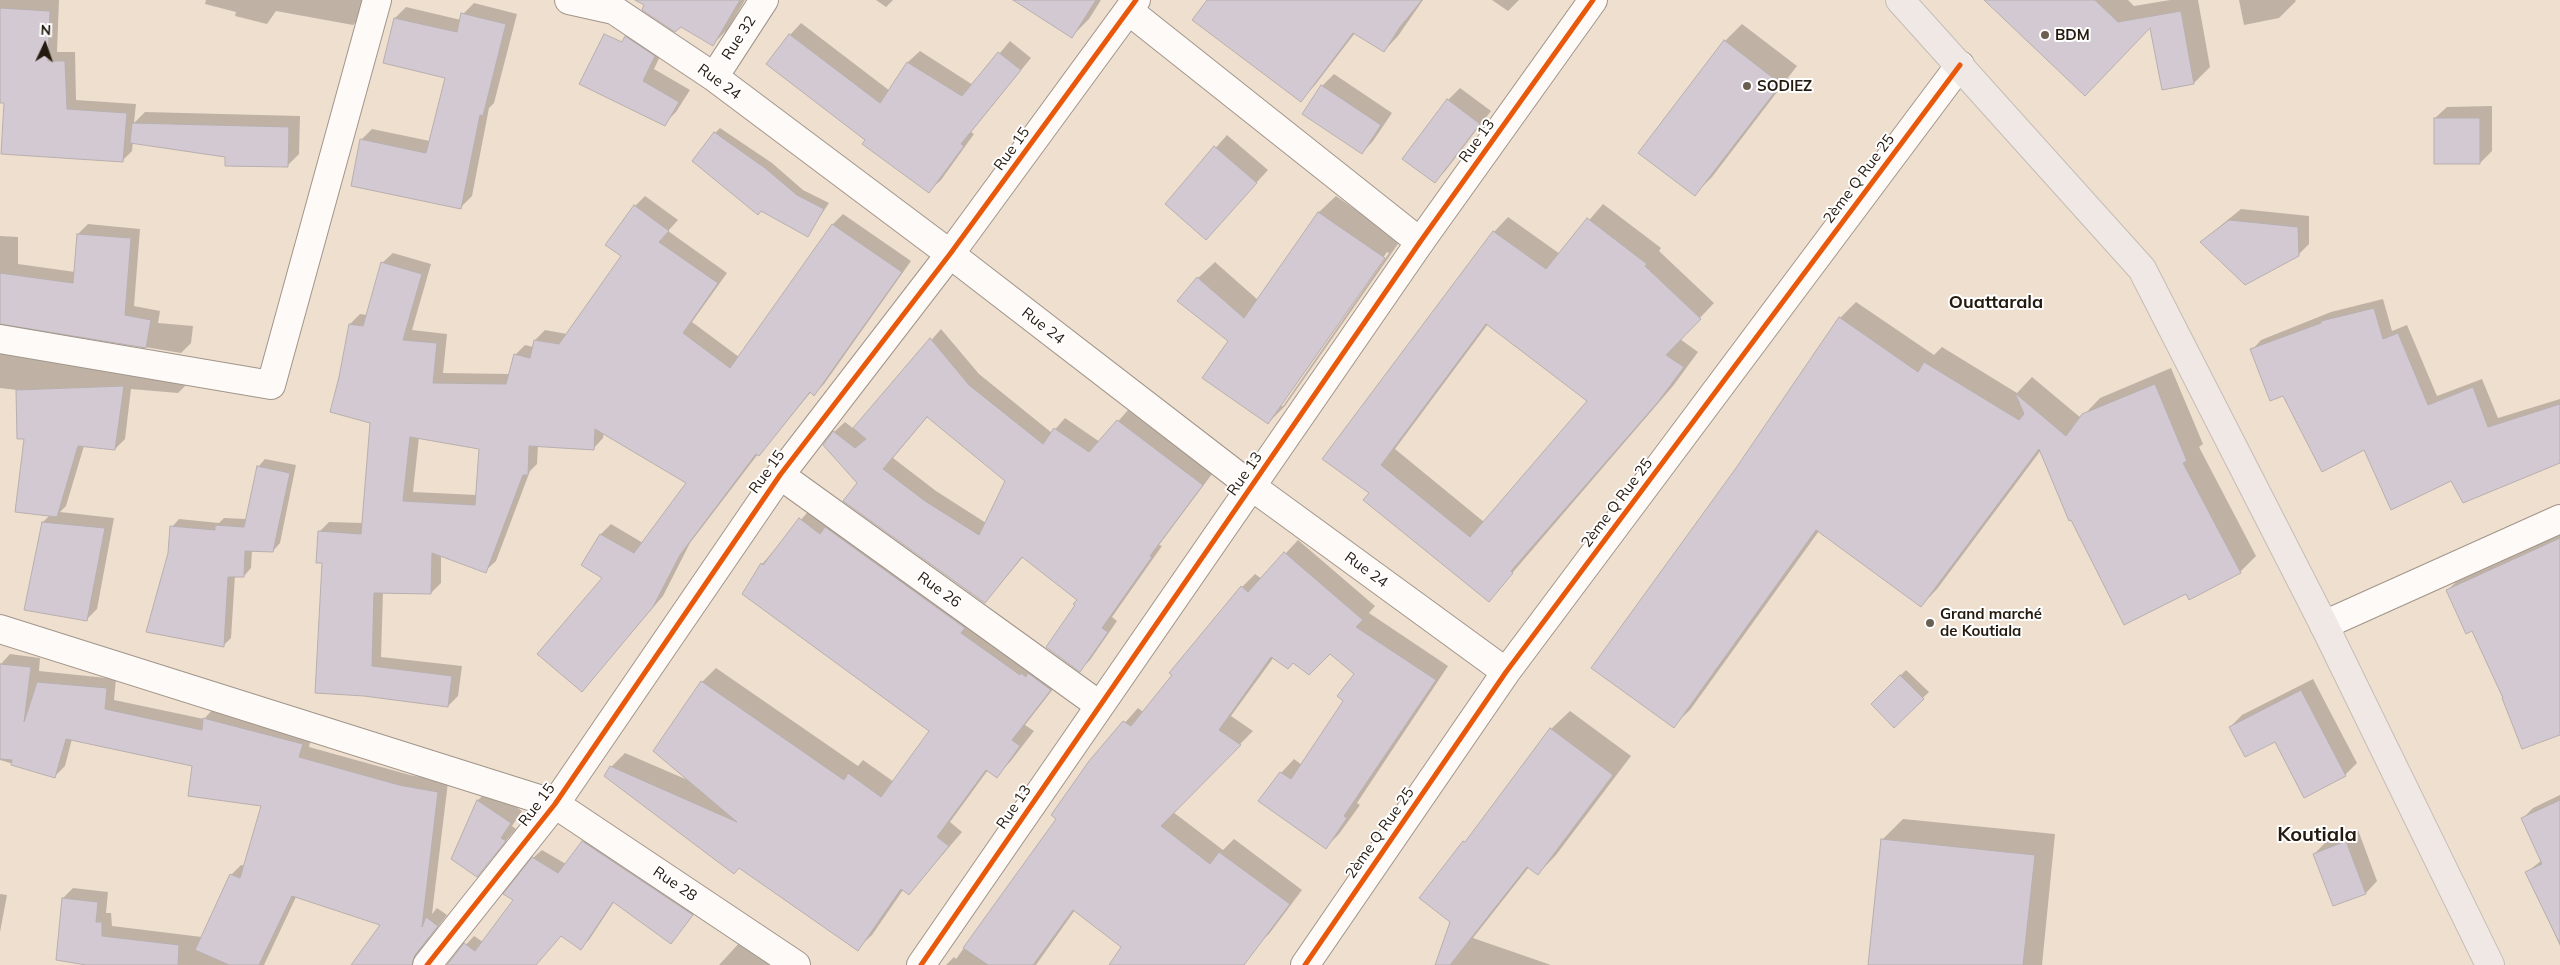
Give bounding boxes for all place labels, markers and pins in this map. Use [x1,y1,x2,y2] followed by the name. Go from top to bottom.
[2055,26,2090,44] place label: BDM
[2039,29,2051,41] marker: BDM
[1757,77,1812,95] place label: SODIEZ
[1741,80,1753,92] marker: SODIEZ
[1940,605,2042,640] place label: Grand marché de Koutiala
[1924,617,1936,629] marker: Grand marché de Koutiala

